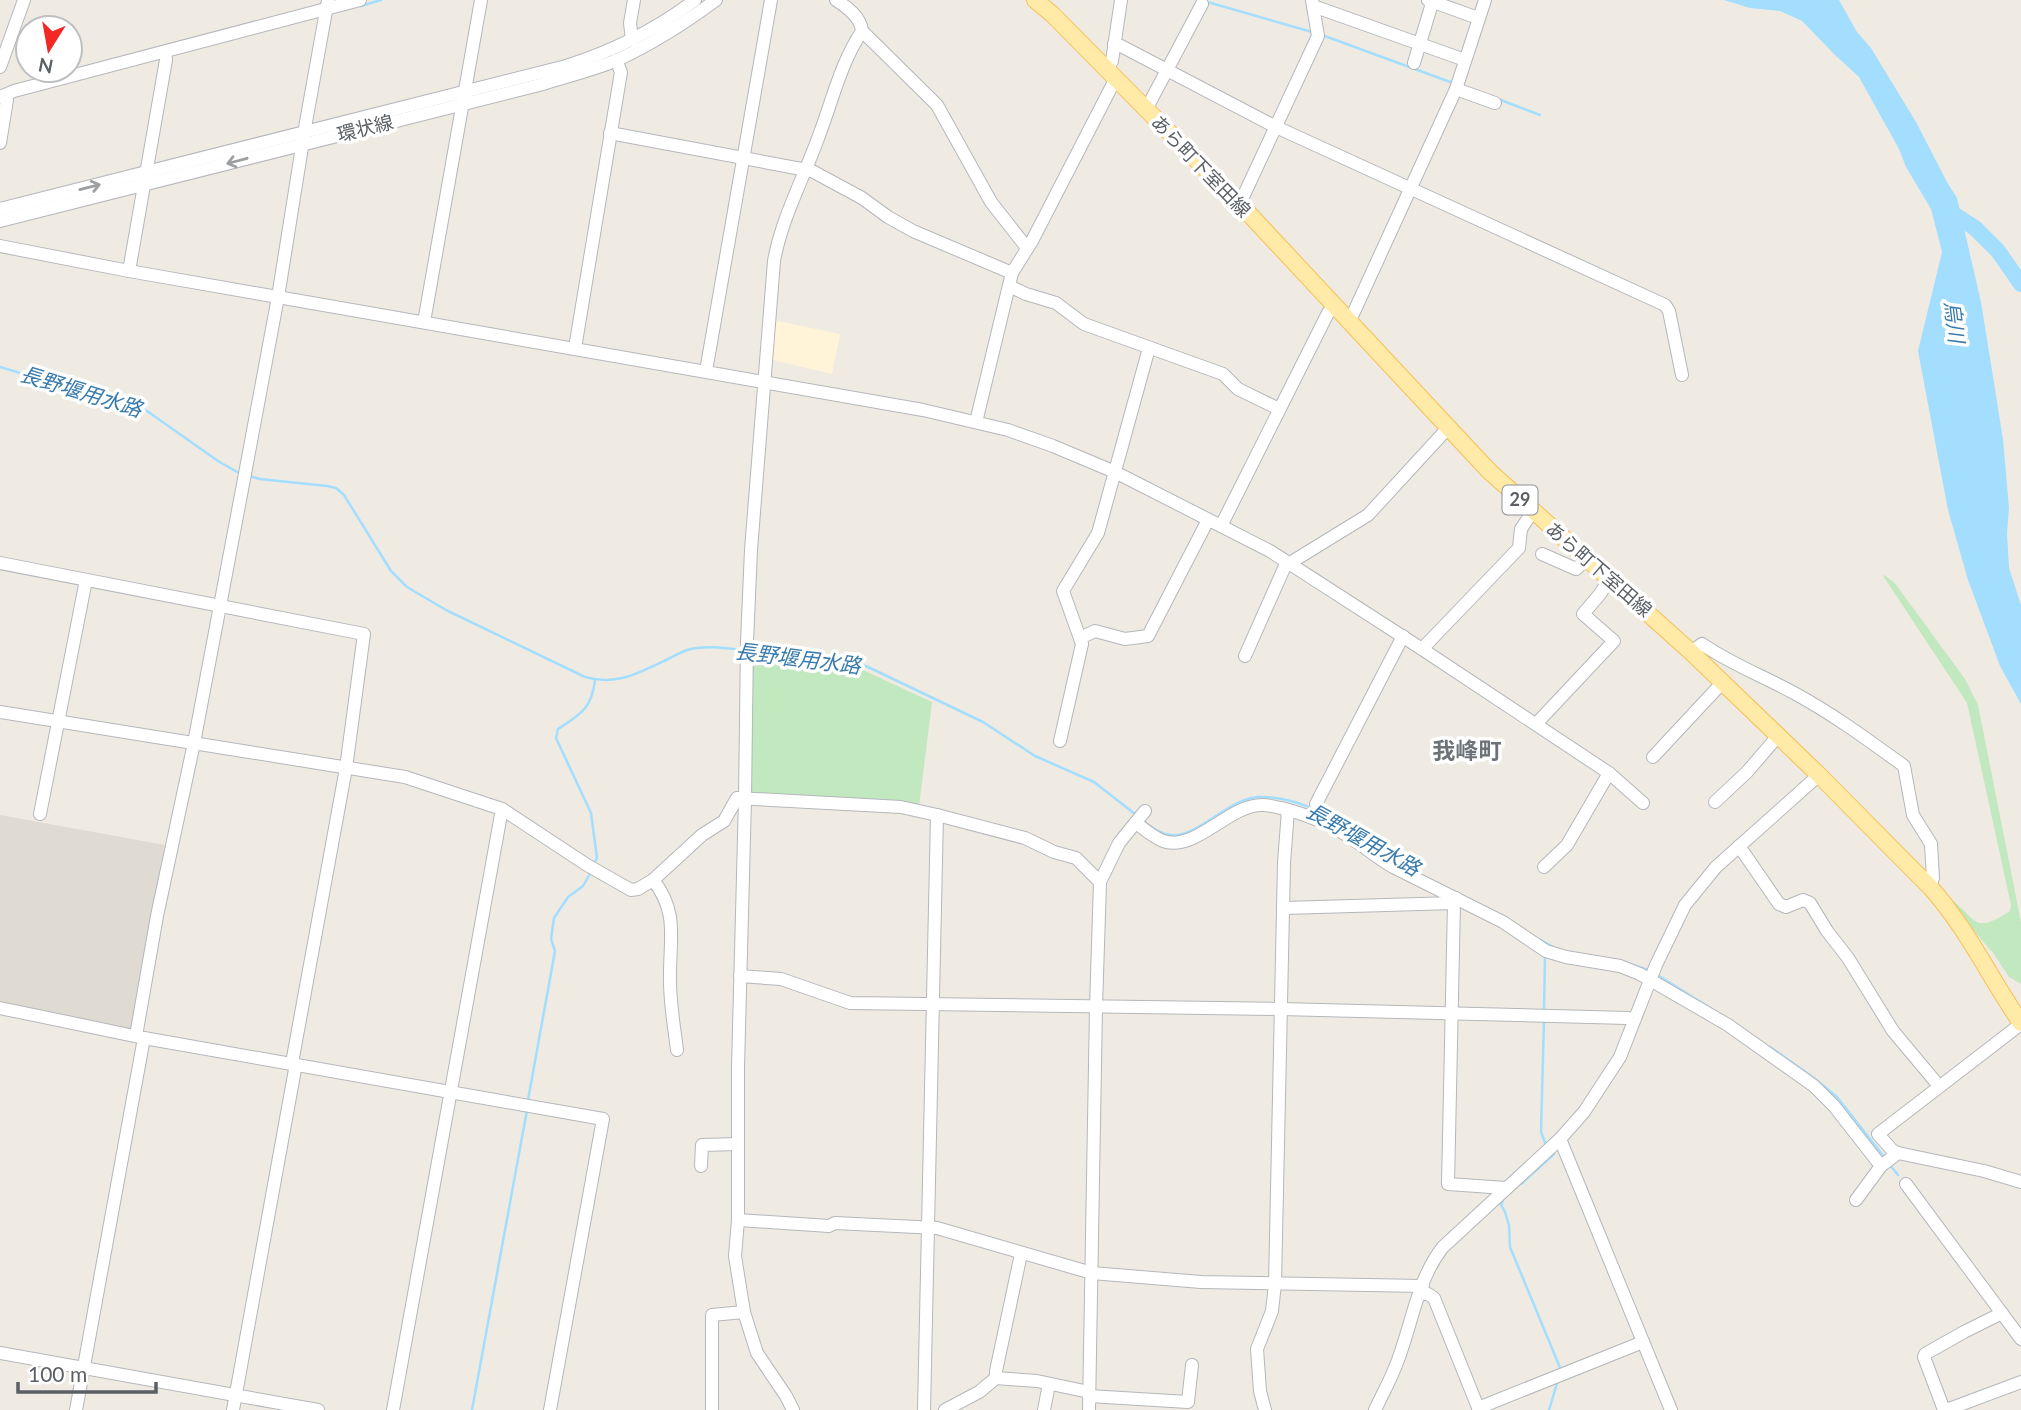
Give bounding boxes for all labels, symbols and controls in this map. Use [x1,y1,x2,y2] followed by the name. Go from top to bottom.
[14,14,84,84] north arrow
[36,53,55,79] text: N
[334,109,395,146] street label: 環状線
[1147,110,1256,221] street label: あら町下室田線
[226,155,249,168] one-way arrow
[78,180,101,193] one-way arrow
[1941,299,1971,346] water label: 烏川
[18,360,147,422] water label: 長野堰用水路
[1502,486,1538,514] road number: 29
[1542,516,1657,621] street label: あら町下室田線
[734,637,864,678] water label: 長野堰用水路
[1433,736,1502,764] district label: 我峰町
[1303,797,1427,881] water label: 長野堰用水路
[18,1350,156,1394] scale bar
[28,1361,87,1386] text: 100 m

